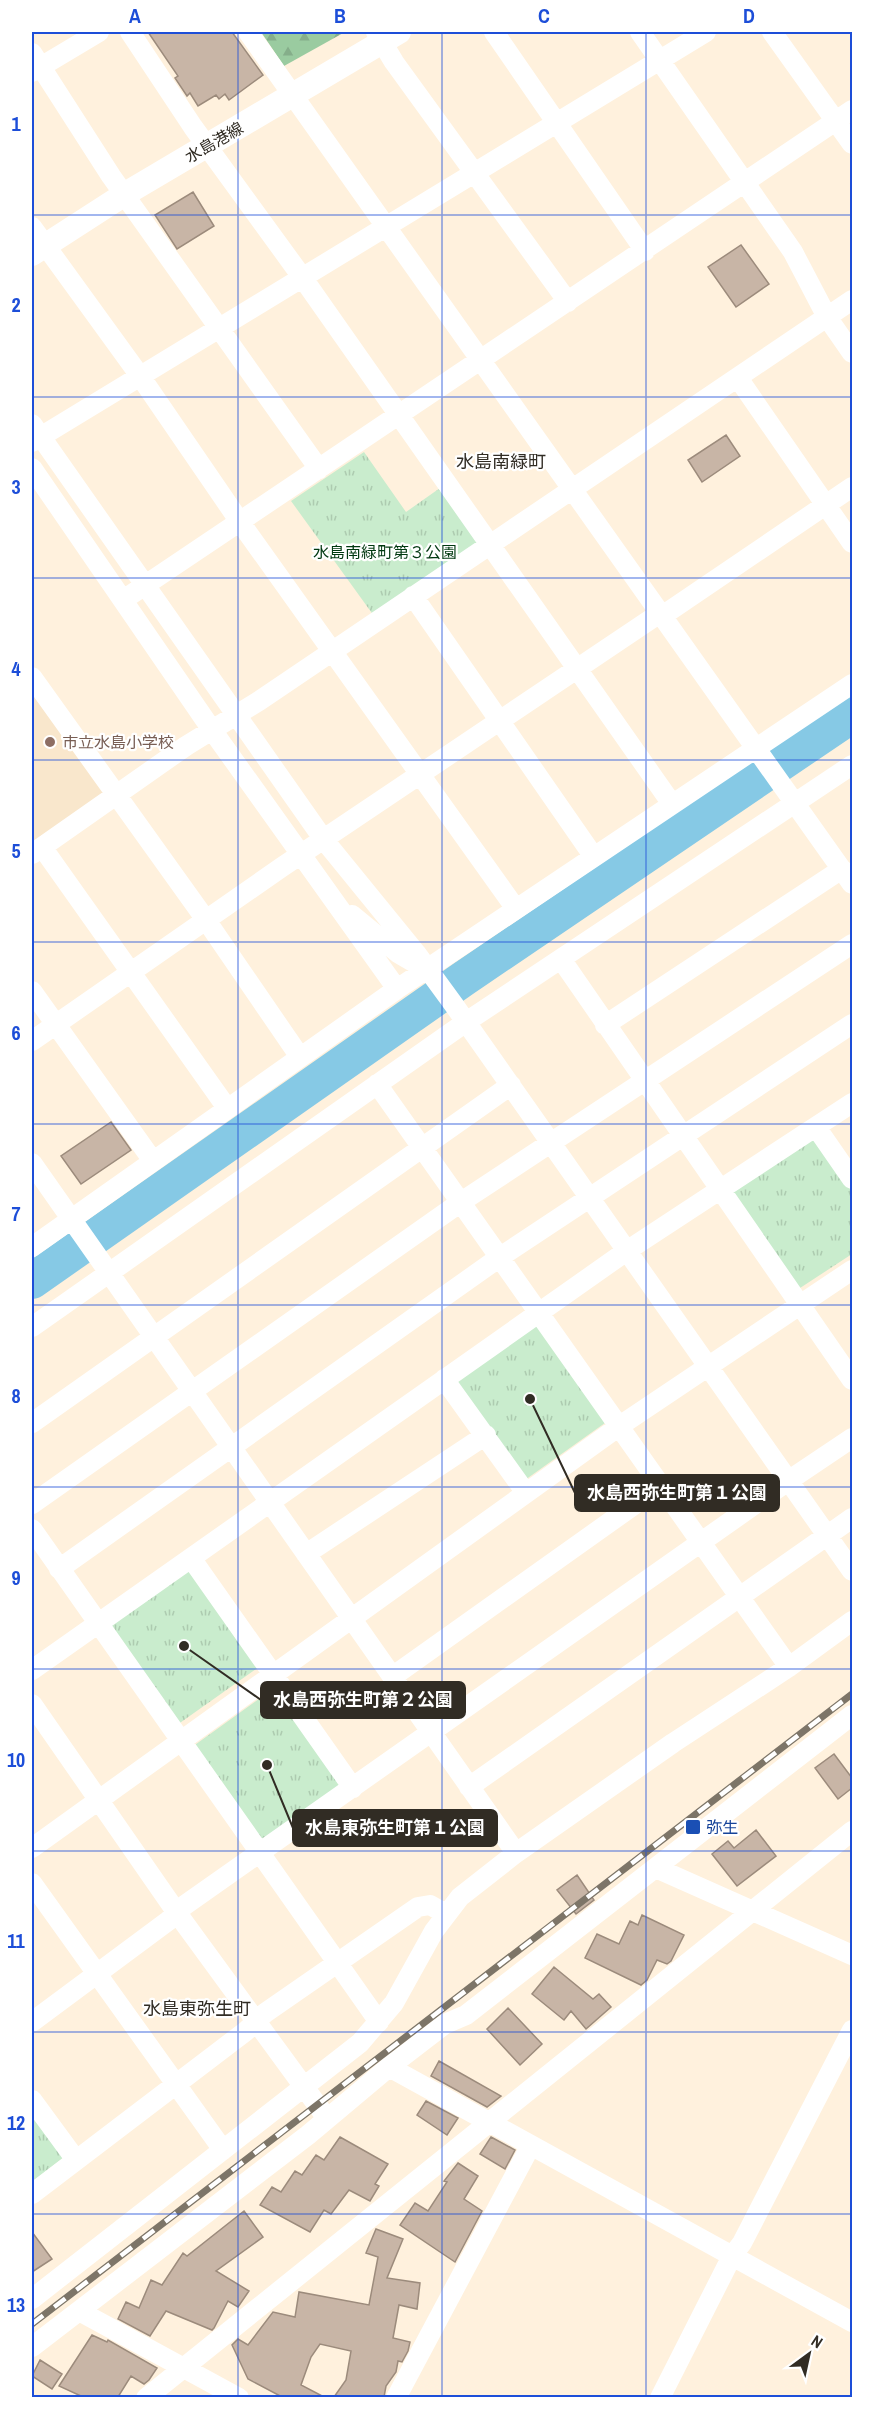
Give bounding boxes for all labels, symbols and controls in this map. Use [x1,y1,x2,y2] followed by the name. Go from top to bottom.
[129,2,141,29] text: A
[334,2,346,29] text: B
[538,2,550,29] text: C
[743,2,755,29] text: D
[11,110,21,137] text: 1
[181,116,247,168] street label: 水島港線
[11,291,21,318] text: 2
[456,449,546,474] district label: 水島南緑町
[11,473,21,500] text: 3
[313,541,457,563] park label: 水島南緑町第３公園
[11,655,21,682] text: 4
[62,731,174,753] place label: 市立水島小学校
[43,735,57,749] marker: 市立水島小学校
[11,837,21,864] text: 5
[11,1019,21,1046] text: 6
[11,1200,21,1227] text: 7
[11,1382,21,1409] text: 8
[575,1475,779,1511] callout: 水島西弥生町第１公園
[587,1480,767,1505] text: 水島西弥生町第１公園
[11,1564,21,1591] text: 9
[261,1682,465,1718] callout: 水島西弥生町第２公園
[273,1687,453,1712] text: 水島西弥生町第２公園
[7,1746,25,1773] text: 10
[293,1810,497,1846] callout: 水島東弥生町第１公園
[305,1815,485,1840] text: 水島東弥生町第１公園
[706,1816,738,1838] place label: 弥生
[684,1818,702,1836] marker: 弥生
[7,1927,26,1954] text: 11
[143,1996,251,2021] district label: 水島東弥生町
[7,2109,25,2136] text: 12
[7,2291,25,2318] text: 13
[779,2324,839,2384] north arrow
[807,2330,827,2353] text: N

